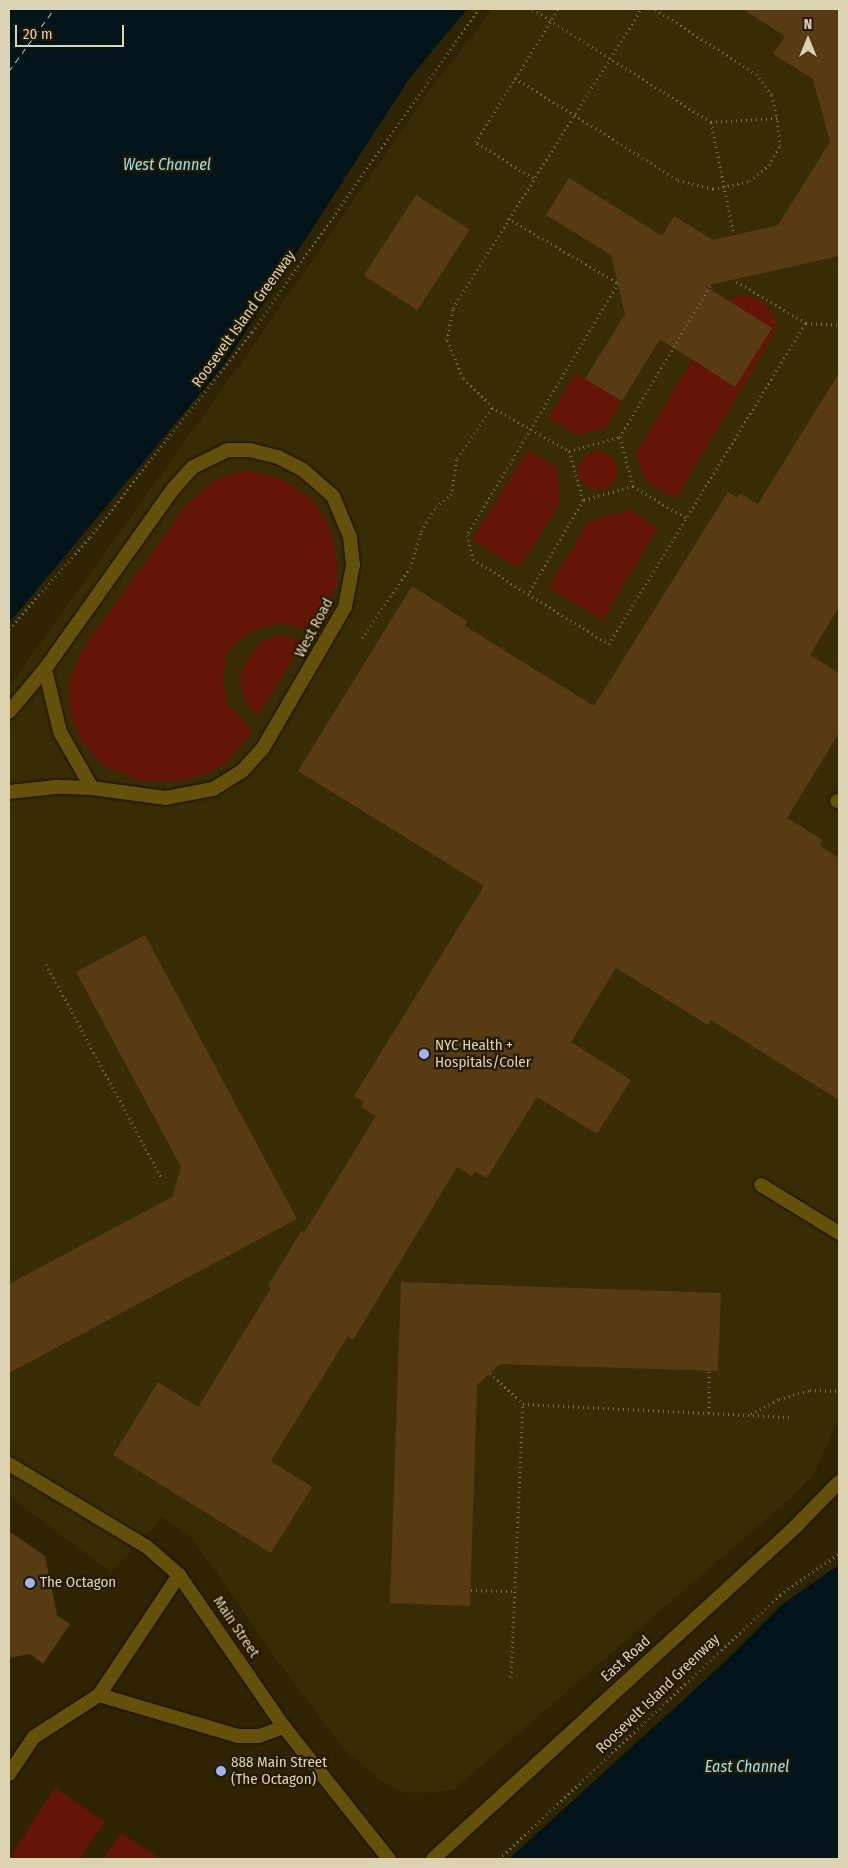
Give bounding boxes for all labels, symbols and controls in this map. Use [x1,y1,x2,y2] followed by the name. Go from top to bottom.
[18,15,126,47] scale bar
[783,15,833,65] north arrow
[804,16,812,33] text: N
[23,25,53,43] text: 20 m
[123,155,211,175] water label: West Channel
[188,247,300,391] street label: Roosevelt Island Greenway
[291,595,337,661] street label: West Road
[435,1036,531,1071] place label: NYC Health + Hospitals/Coler
[417,1047,431,1061] marker: NYC Health + Hospitals/Coler
[40,1574,116,1592] place label: The Octagon
[24,1577,36,1589] marker: The Octagon
[209,1593,263,1661] street label: Main Street
[593,1630,723,1758] street label: Roosevelt Island Greenway
[598,1632,654,1686] street label: East Road
[231,1753,327,1788] place label: 888 Main Street (The Octagon)
[705,1757,789,1777] water label: East Channel
[215,1765,227,1777] marker: 888 Main Street (The Octagon)

